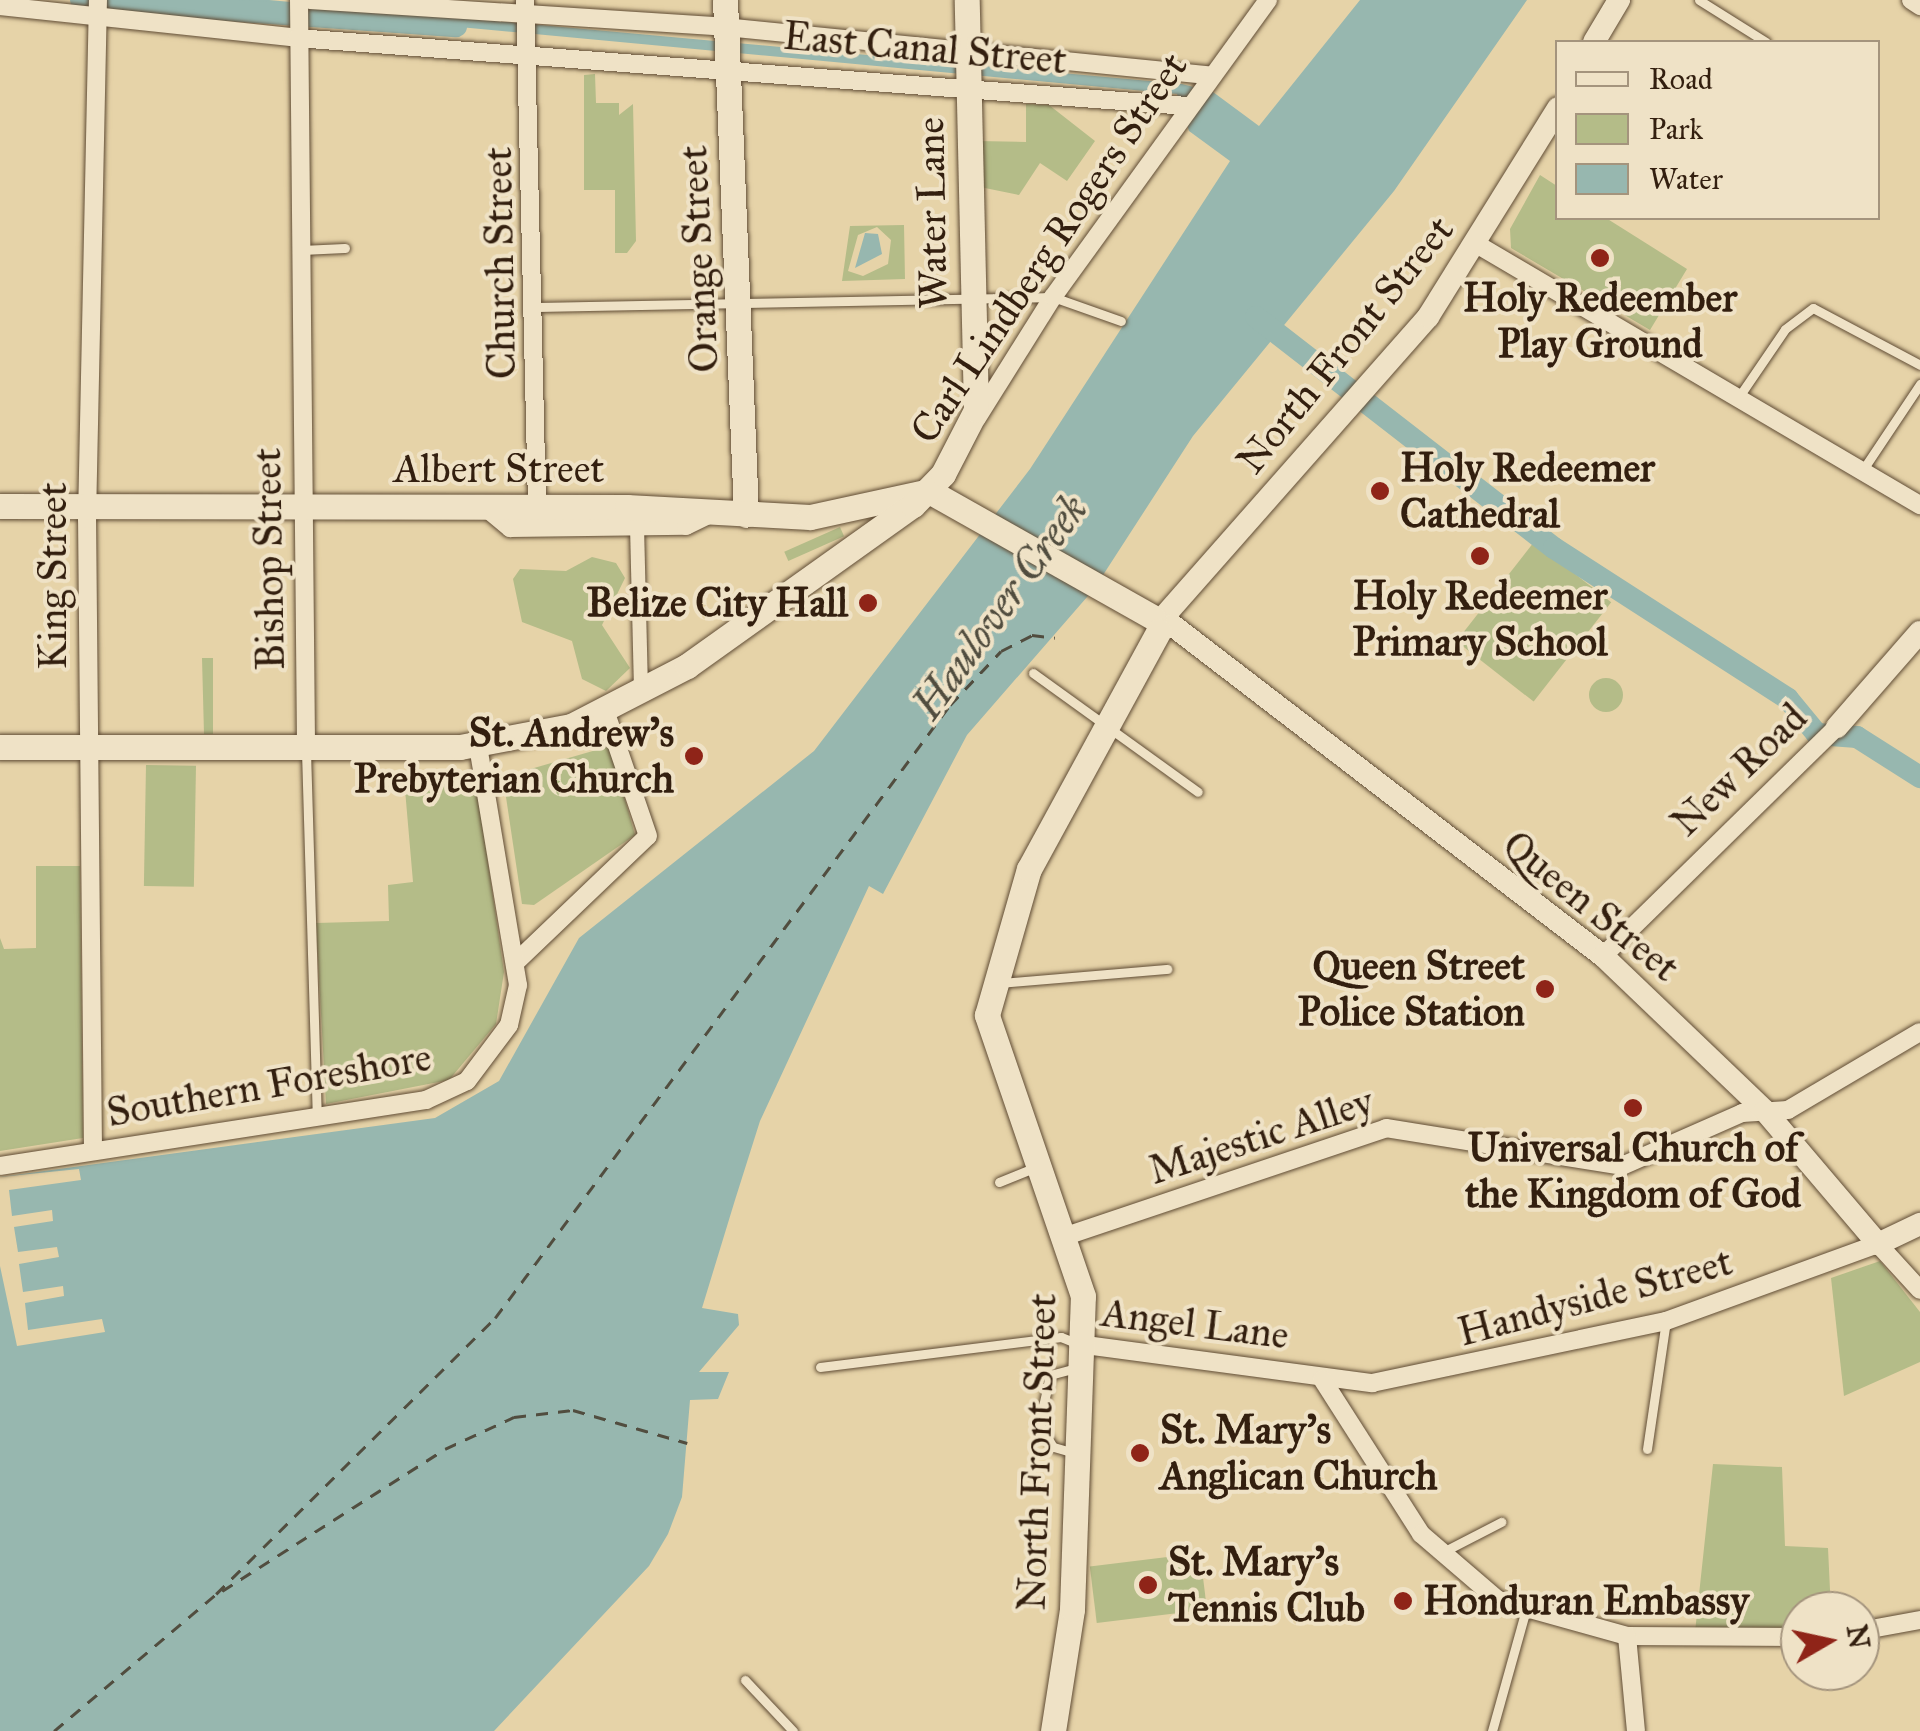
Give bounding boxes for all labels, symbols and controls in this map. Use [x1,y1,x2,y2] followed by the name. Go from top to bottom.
[781,12,1069,84] street label: East Canal Street
[1555,40,1880,220] legend
[900,44,1198,452] street label: Carl Lindberg Rogers Street
[1649,61,1713,97] text: Road
[1649,111,1703,147] text: Park
[906,117,958,309] street label: Water Lane
[669,144,729,374] street label: Orange Street
[474,146,526,380] street label: Church Street
[1649,161,1723,197] text: Water
[1226,206,1464,484] street label: North Front Street
[1589,247,1611,269] marker: Holy Redeember Play Ground
[1463,274,1737,368] place label: Holy Redeember Play Ground
[1400,444,1655,538] place label: Holy Redeemer Cathedral
[394,445,604,493] street label: Albert Street
[243,447,295,671] street label: Bishop Street
[1369,480,1391,502] marker: Holy Redeemer Cathedral
[29,482,77,670] street label: King Street
[902,485,1098,729] water label: Haulover Creek
[1469,545,1491,567] marker: Holy Redeemer Primary School
[1352,572,1608,666] place label: Holy Redeemer Primary School
[587,579,848,627] place label: Belize City Hall
[857,592,879,614] marker: Belize City Hall
[1661,694,1817,846] street label: New Road
[354,709,674,803] place label: St. Andrew's Prebyterian Church
[683,745,705,767] marker: St. Andrew's Prebyterian Church
[1493,820,1689,992] street label: Queen Street
[1298,942,1525,1036] place label: Queen Street Police Station
[1534,978,1556,1000] marker: Queen Street Police Station
[103,1033,435,1137] street label: Southern Foreshore
[1143,1077,1379,1195] street label: Majestic Alley
[1622,1097,1644,1119] marker: Universal Church of the Kingdom of God
[1465,1124,1801,1218] place label: Universal Church of the Kingdom of God
[1453,1237,1737,1357] street label: Handyside Street
[1099,1289,1291,1359] street label: Angel Lane
[1007,1292,1067,1612] street label: North Front Street
[1160,1406,1437,1500] place label: St. Mary's Anglican Church
[1129,1442,1151,1464] marker: St. Mary's Anglican Church
[1168,1538,1365,1632] place label: St. Mary's Tennis Club
[1137,1574,1159,1596] marker: St. Mary's Tennis Club
[1423,1577,1749,1625] place label: Honduran Embassy
[1392,1590,1414,1612] marker: Honduran Embassy
[1780,1591,1880,1691] north arrow
[1839,1622,1877,1651] text: N

